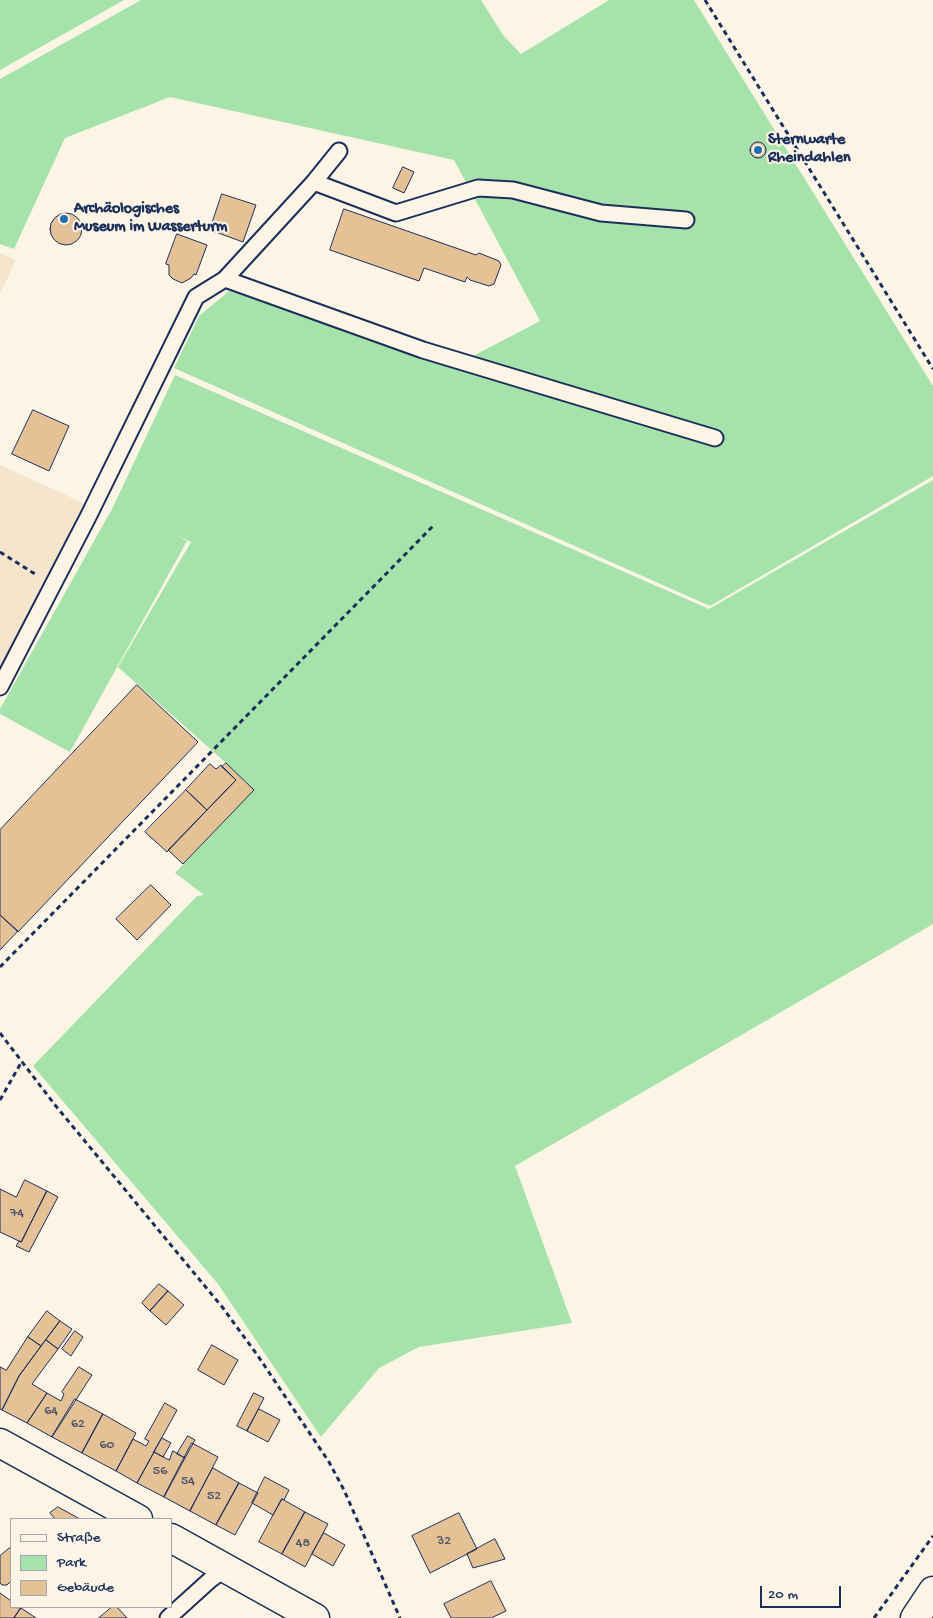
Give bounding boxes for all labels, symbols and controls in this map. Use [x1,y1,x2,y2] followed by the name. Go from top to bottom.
[768,131,851,169] place label: Sternwarte Rheindahlen
[752,144,764,156] marker: Sternwarte Rheindahlen
[74,200,227,238] place label: Archäologisches Museum im Wasserturm
[58,213,70,225] marker: Archäologisches Museum im Wasserturm
[10,1206,24,1222] house number: 74
[44,1404,58,1420] house number: 64
[71,1417,85,1433] house number: 62
[99,1438,115,1454] house number: 60
[153,1464,167,1480] house number: 56
[181,1474,195,1490] house number: 54
[207,1489,221,1505] house number: 52
[10,1518,172,1608] legend
[57,1529,101,1547] text: Straße
[437,1534,451,1550] house number: 32
[296,1536,310,1552] house number: 48
[57,1554,86,1572] text: Park
[763,1576,844,1608] scale bar
[57,1579,114,1597] text: Gebäude
[768,1586,798,1604] text: 20 m

